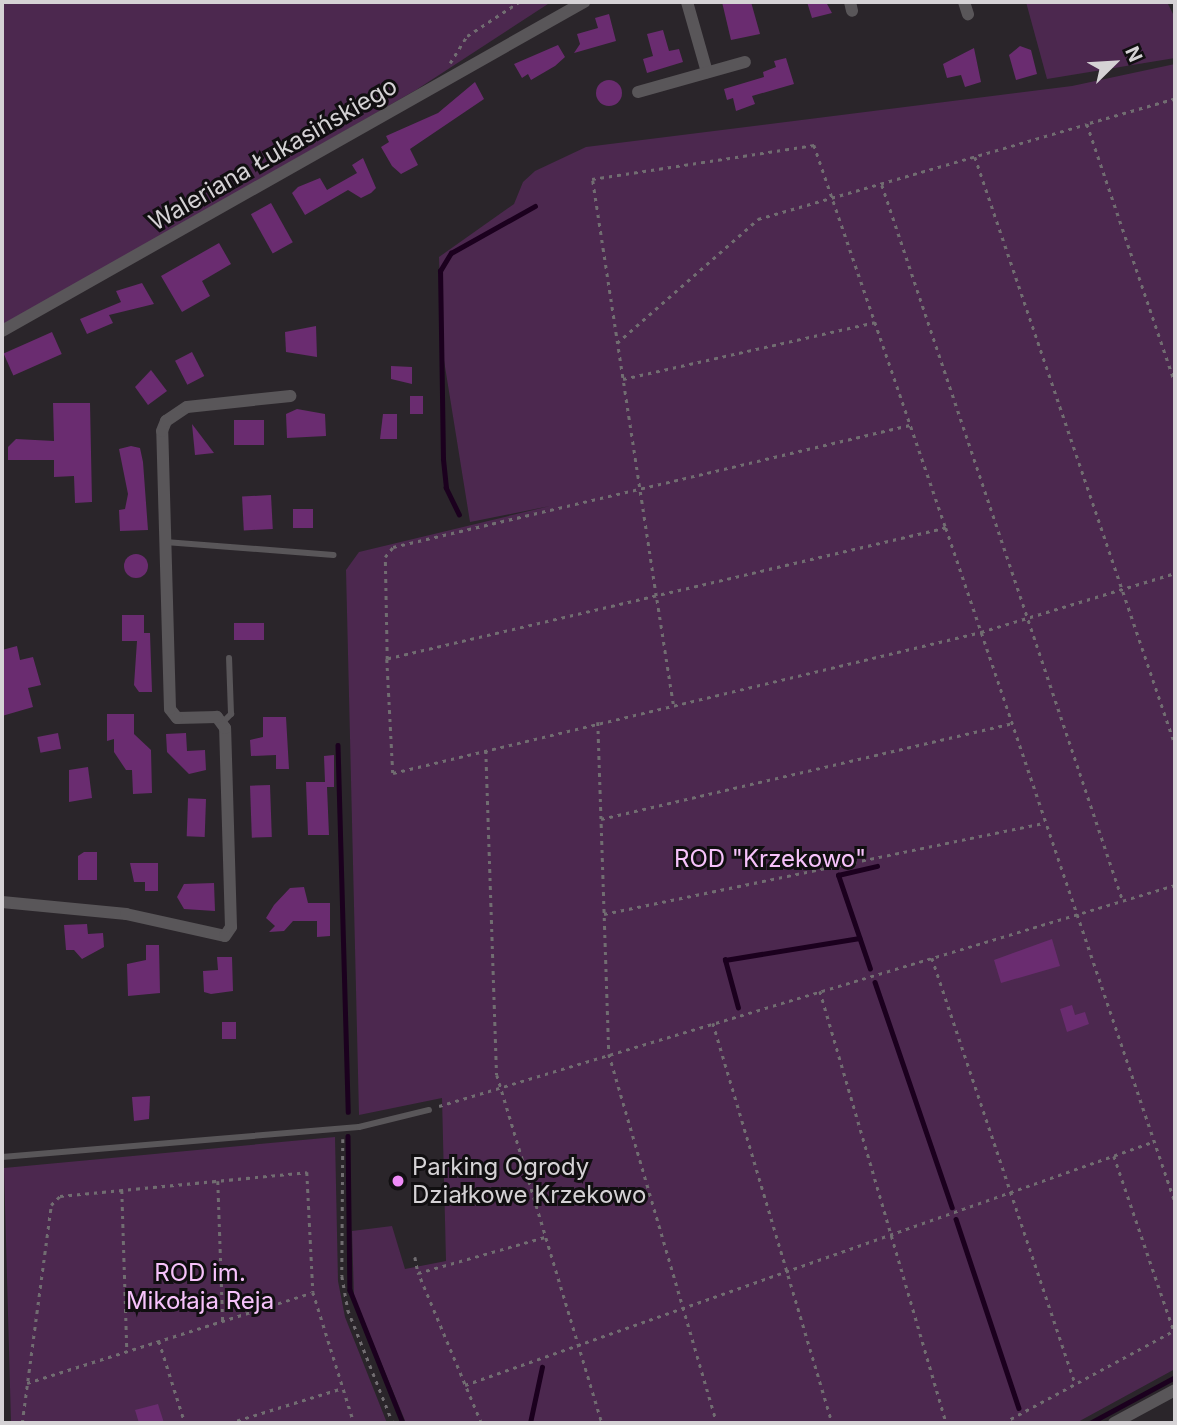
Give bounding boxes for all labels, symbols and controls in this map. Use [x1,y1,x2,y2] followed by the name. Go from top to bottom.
[1079,28,1149,98] north arrow
[1120,43,1147,66] text: N
[144,71,402,237] street label: Waleriana Łukasińskiego
[674,845,866,873] park label: ROD "Krzekowo"
[412,1153,646,1209] place label: Parking Ogrody Działkowe Krzekowo
[390,1173,406,1189] marker: Parking Ogrody Działkowe Krzekowo
[126,1259,274,1315] park label: ROD im. Mikołaja Reja

